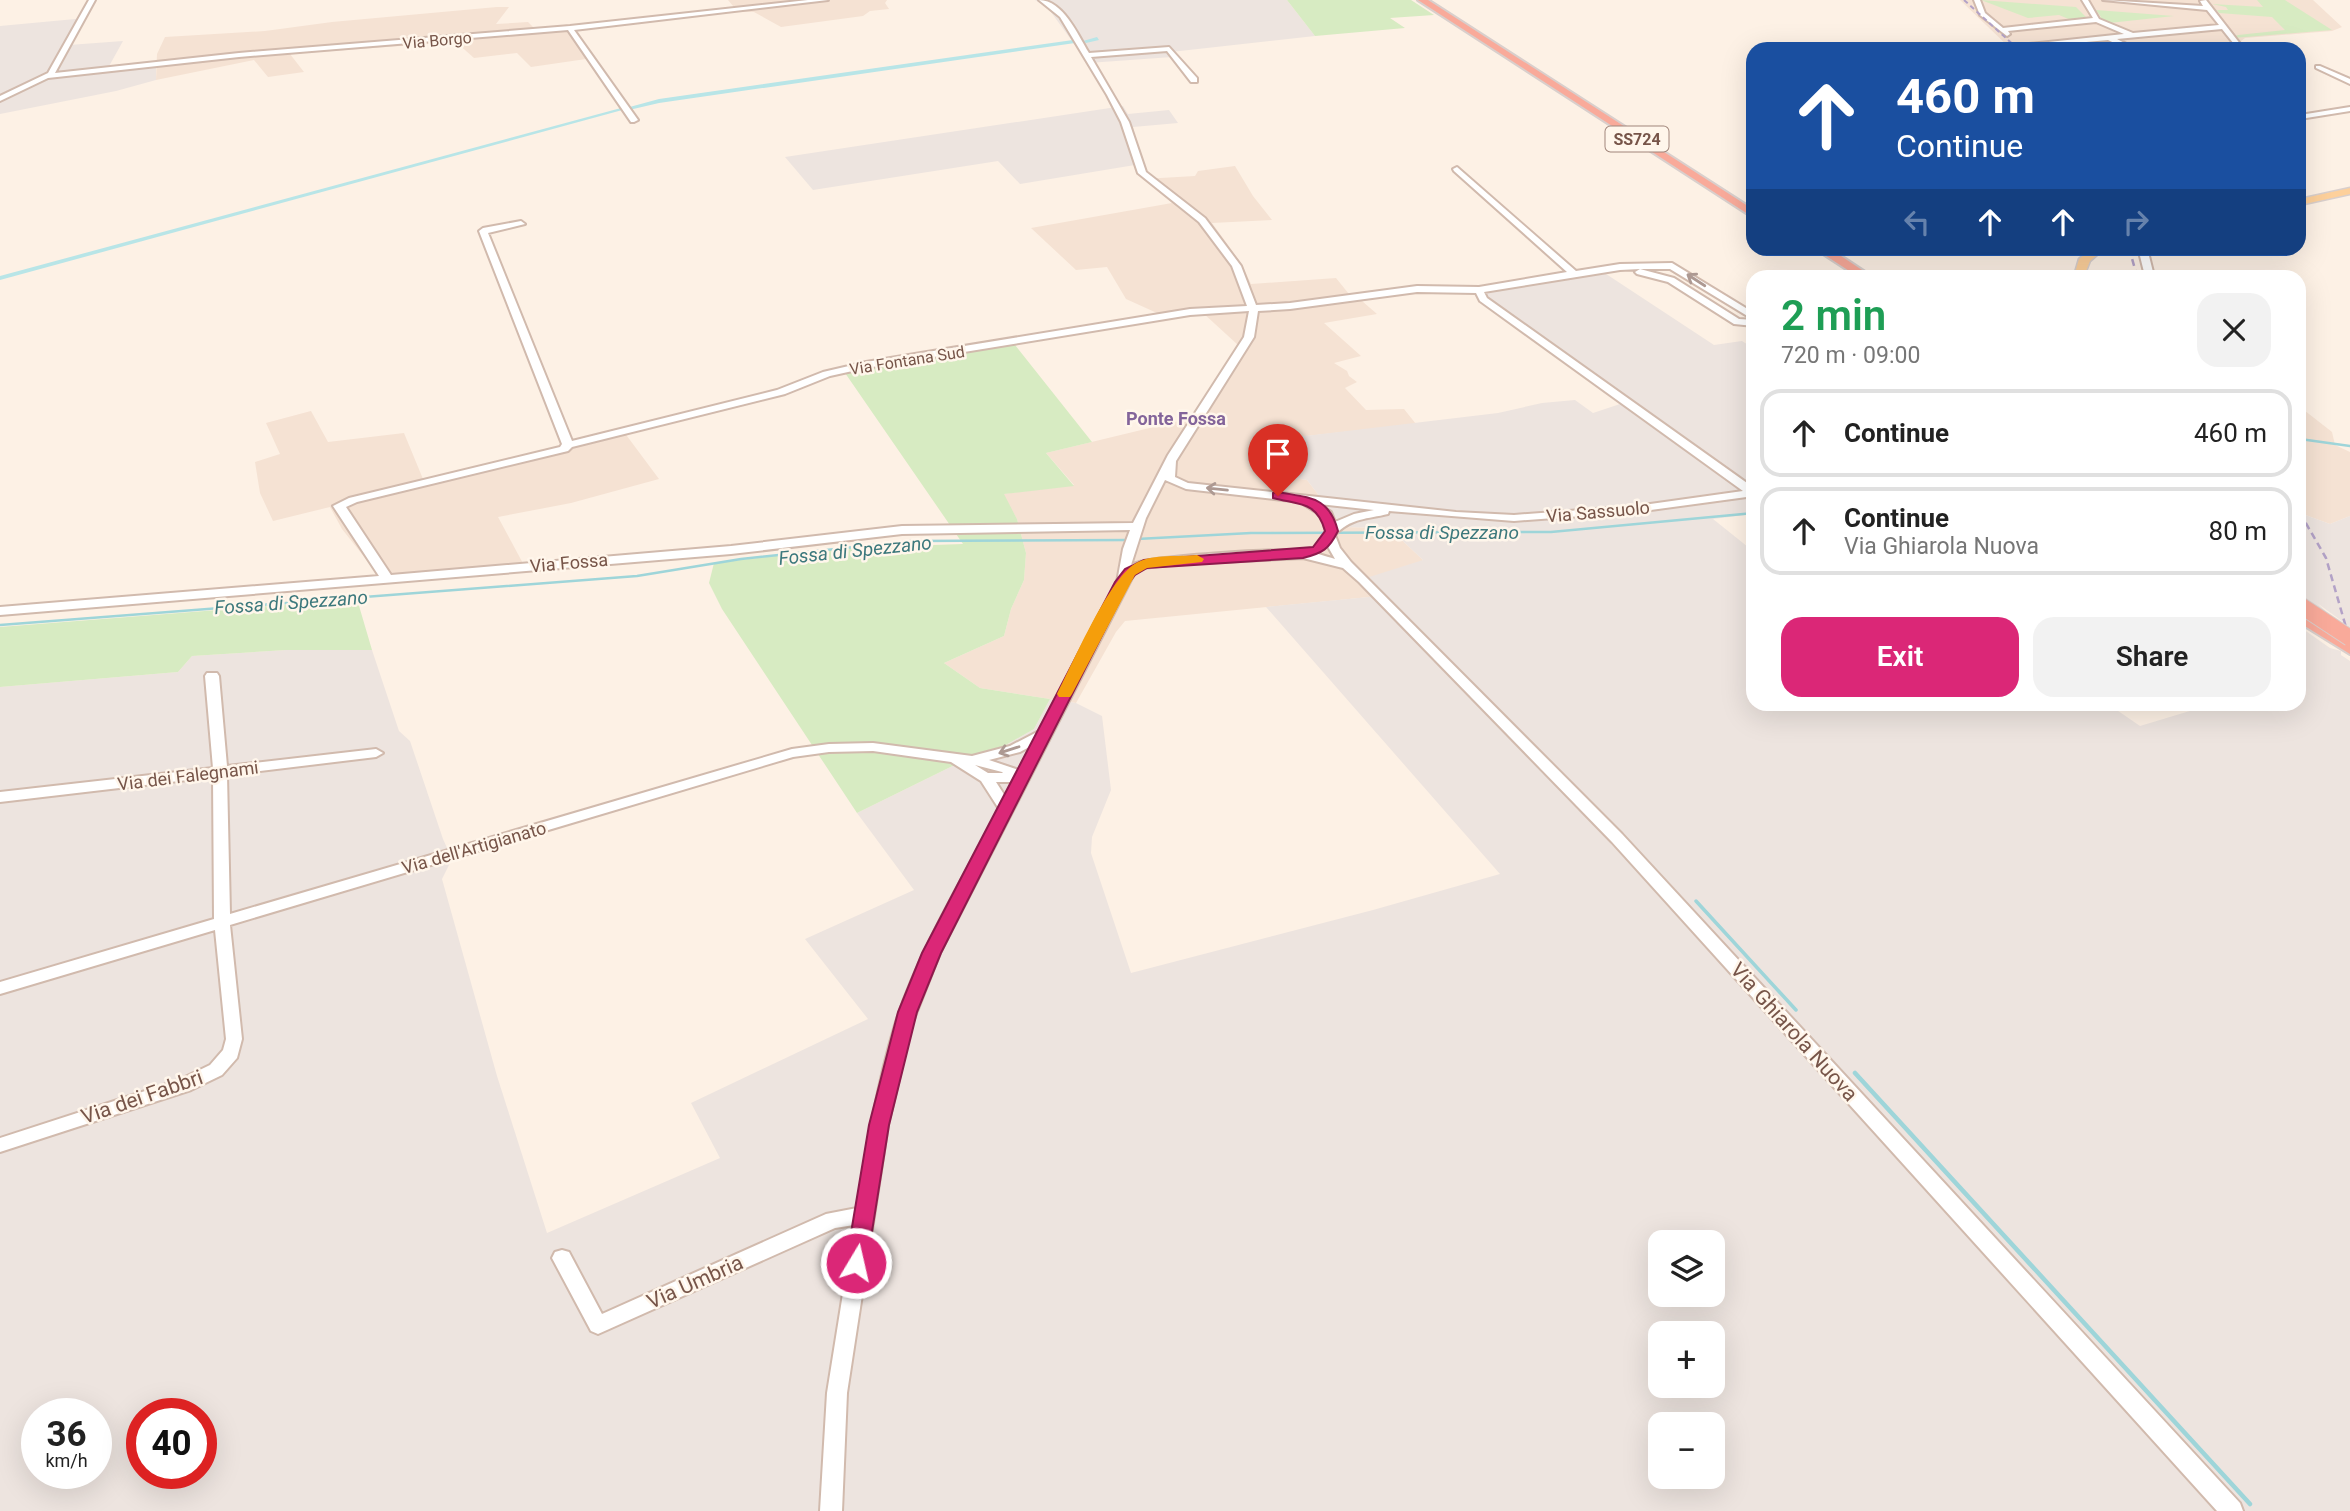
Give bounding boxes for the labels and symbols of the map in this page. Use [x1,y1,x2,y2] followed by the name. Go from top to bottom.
[402,28,472,53] street label: Via Borgo
[1606,127,1668,152] road number: SS724
[1687,273,1706,287] one-way arrow
[848,342,966,379] street label: Via Fontana Sud
[1126,408,1226,429] district label: Ponte Fossa
[1248,424,1308,496] pin
[1207,482,1229,495] one-way arrow
[1545,497,1651,526] street label: Via Sassuolo
[1365,521,1519,544] water label: Fossa di Spezzano
[777,531,933,570] water label: Fossa di Spezzano
[529,549,609,576] street label: Via Fossa
[213,586,369,619] water label: Fossa di Spezzano
[998,745,1020,757] one-way arrow
[116,756,260,795] street label: Via dei Falegnami
[399,817,548,878] street label: Via dell'Artigianato
[1726,958,1862,1106] street label: Via Ghiarola Nuova
[78,1065,206,1129] street label: Via dei Fabbri
[819,1226,893,1300] position arrow
[643,1250,747,1314] street label: Via Umbria
[126,1398,217,1489] speed limit sign: 40

